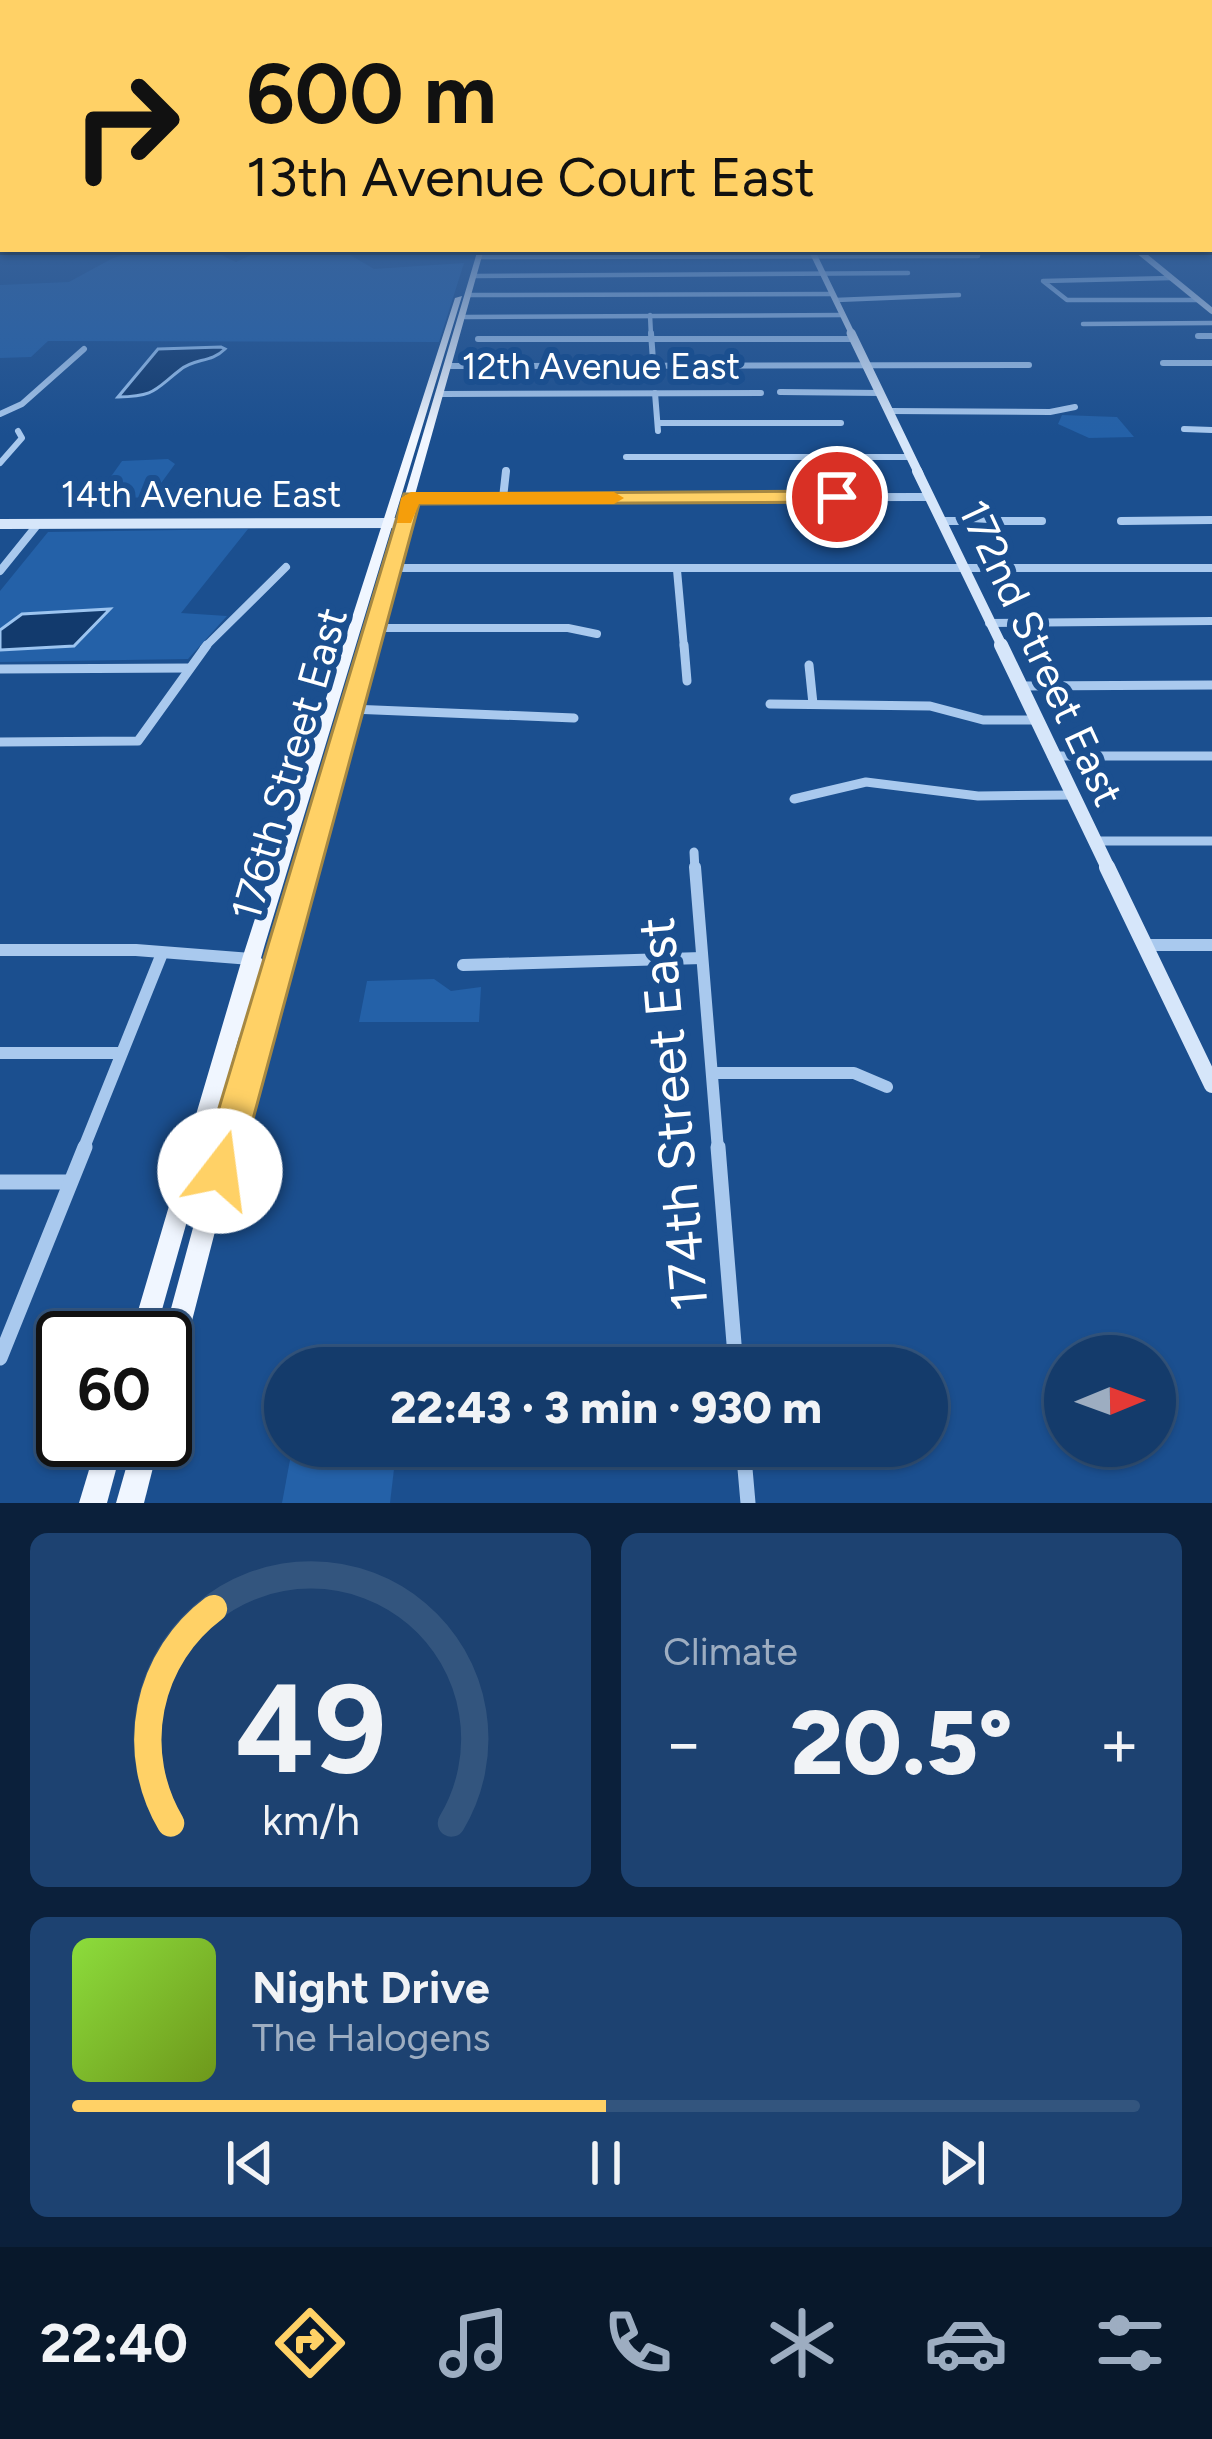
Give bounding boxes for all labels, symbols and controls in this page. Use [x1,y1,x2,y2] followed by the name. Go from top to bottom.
[246,43,497,144] text: 600 m
[48,48,204,204] icon: right
[246,145,815,210] text: 13th Avenue Court East
[462,345,740,388] street label: 12th Avenue East
[786,446,888,548] pin
[804,464,870,530] icon: arrive
[61,473,341,516] street label: 14th Avenue East
[948,492,1134,814] street label: 172nd Street East
[220,602,358,926] street label: 176th Street East
[625,915,721,1313] street label: 174th Street East
[157,1108,283,1234] position arrow
[36,1311,192,1467] speed limit sign: 60
[1044,1335,1176,1467] north arrow
[1044,1335,1176,1467] map controls
[390,1380,822,1434] text: 22:43 · 3 min · 930 m
[663,1628,798,1675] text: Climate
[235,1653,386,1803] text: 49
[790,1688,1013,1797] text: 20.5°
[663,1703,704,1783] text: −
[1099,1703,1140,1783] text: +
[262,1794,359,1846] text: km/h
[252,1960,490,2014] text: Night Drive
[252,2014,491,2061] text: The Halogens
[217,2130,283,2196] icon: previous
[573,2130,639,2196] icon: pause
[929,2130,995,2196] icon: next
[268,2301,352,2385] icon: directions
[432,2301,516,2385] icon: music
[596,2301,680,2385] icon: phone
[760,2301,844,2385] icon: climate
[924,2301,1008,2385] icon: car
[1088,2301,1172,2385] icon: filters
[40,2311,188,2376] text: 22:40

